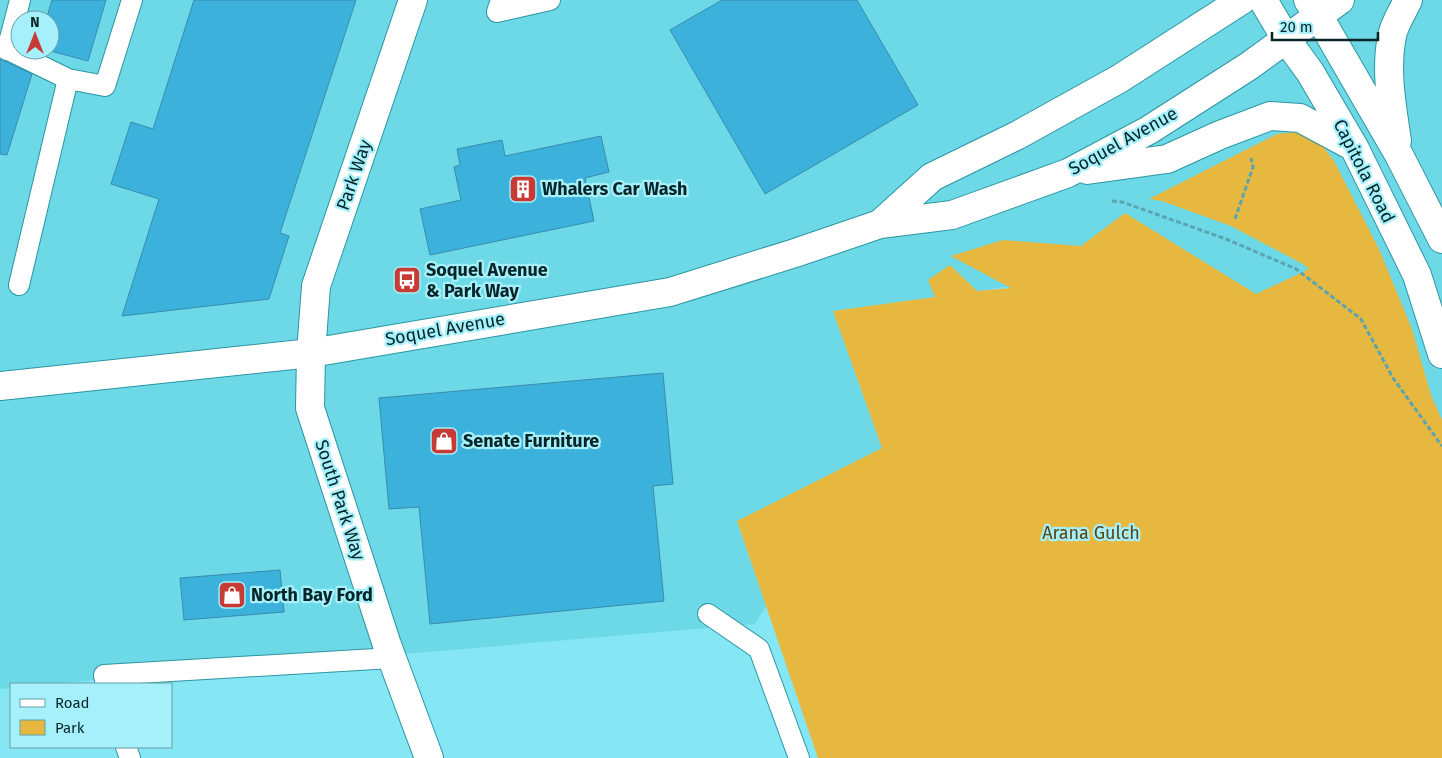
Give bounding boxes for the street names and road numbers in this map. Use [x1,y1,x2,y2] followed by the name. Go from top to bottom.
[1065,102,1181,180] street label: Soquel Avenue
[1328,115,1400,227] street label: Capitola Road
[332,137,376,213] street label: Park Way
[383,308,507,350] street label: Soquel Avenue
[310,437,370,563] street label: South Park Way

